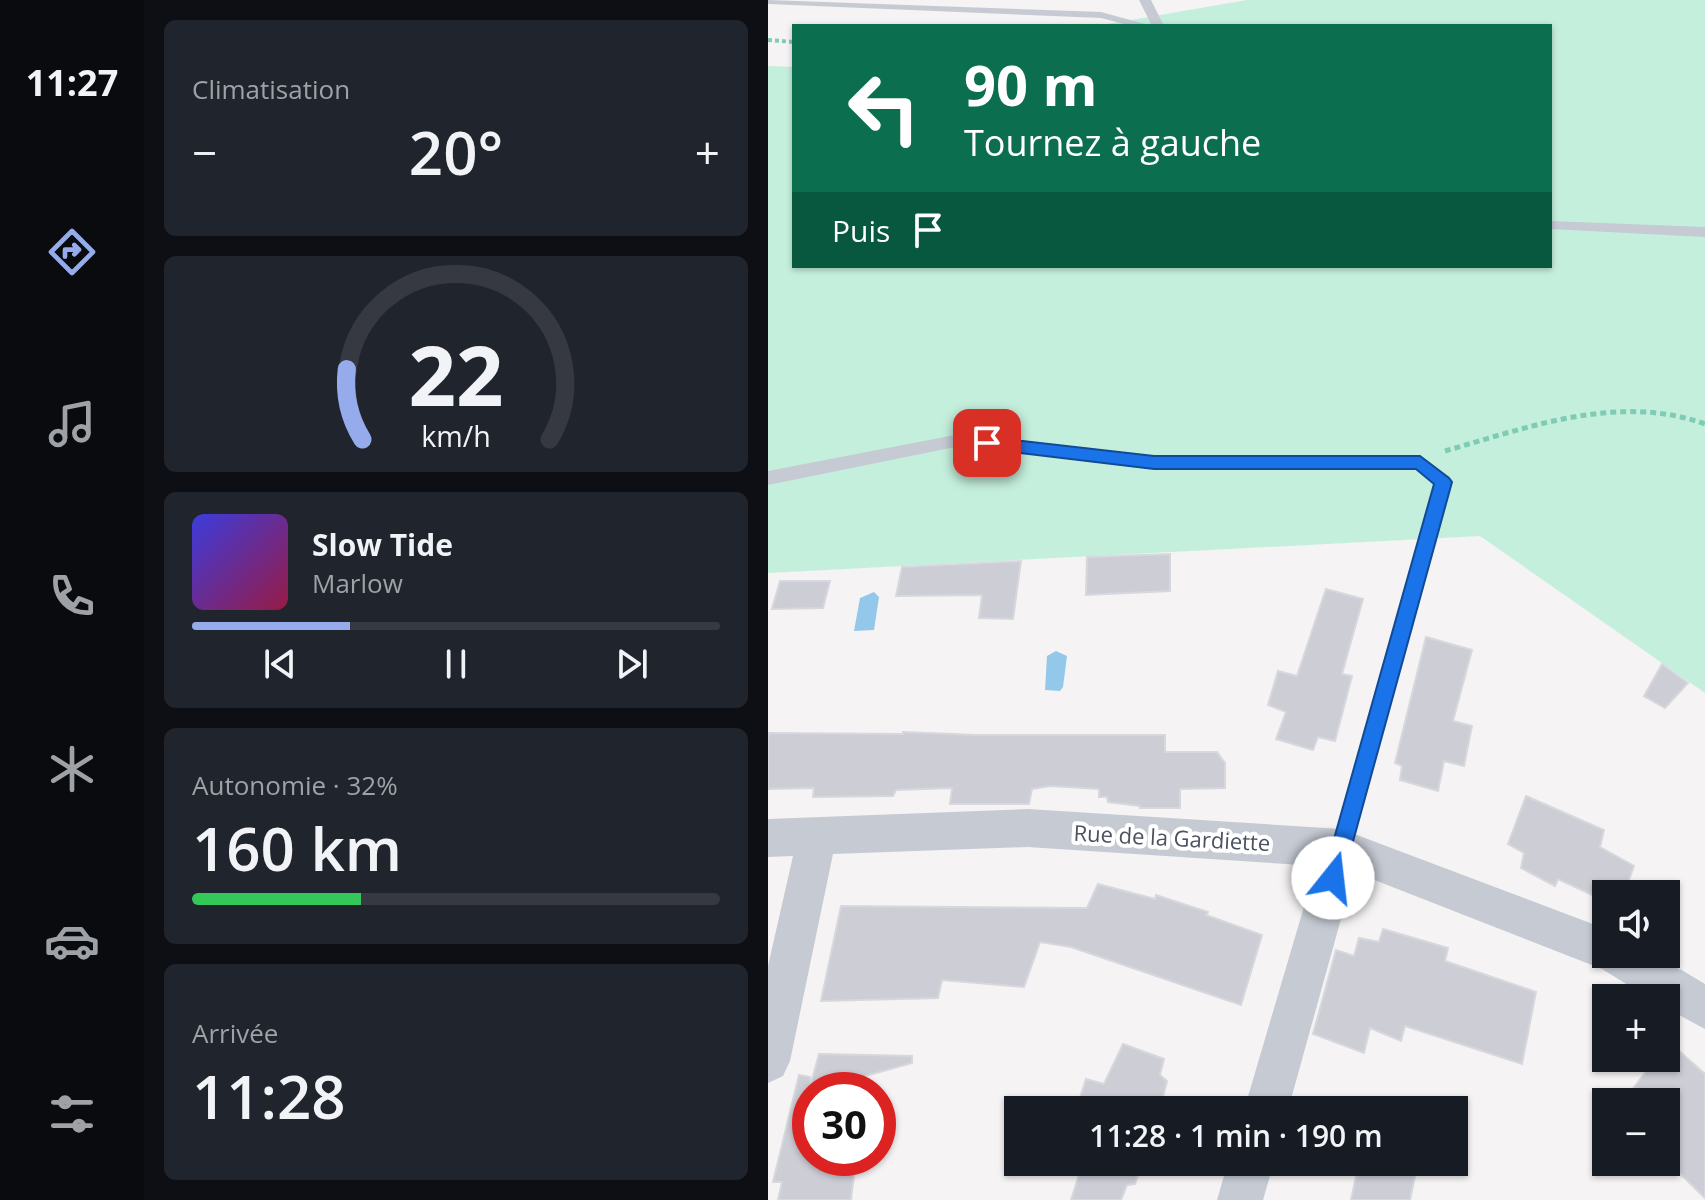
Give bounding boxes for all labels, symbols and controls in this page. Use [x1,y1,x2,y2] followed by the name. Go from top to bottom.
[964,46,1098,122] text: 90 m
[832,56,936,160] icon: left
[26,58,118,107] text: 11:27
[192,71,350,107] text: Climatisation
[409,111,503,193] text: 20°
[964,118,1261,167] text: Tournez à gauche
[192,122,217,182] text: −
[695,122,720,182] text: +
[906,208,950,252] icon: arrive
[832,210,890,251] text: Puis
[44,224,100,280] icon: directions
[408,317,504,430] text: 22
[44,396,100,452] icon: music
[953,409,1021,477] pin
[421,416,491,455] text: km/h
[965,421,1009,465] icon: arrive
[312,524,453,565] text: Slow Tide
[312,565,403,601] text: Marlow
[44,568,100,624] icon: phone
[258,642,302,686] icon: previous
[434,642,478,686] icon: pause
[610,642,654,686] icon: next
[44,741,100,797] icon: climate
[192,767,398,803] text: Autonomie · 32%
[192,807,402,889] text: 160 km
[1073,817,1271,857] street label: Rue de la Gardiette
[1291,836,1375,920] position arrow
[1592,880,1680,1176] map controls
[1592,880,1680,968] button: sound
[44,913,100,969] icon: car
[1592,984,1680,1072] button: +
[192,1015,278,1051] text: Arrivée
[192,1055,346,1137] text: 11:28
[792,1072,896,1176] speed limit sign: 30
[44,1086,100,1142] icon: filters
[1592,1088,1680,1176] button: −
[1089,1115,1383,1156] text: 11:28 · 1 min · 190 m

